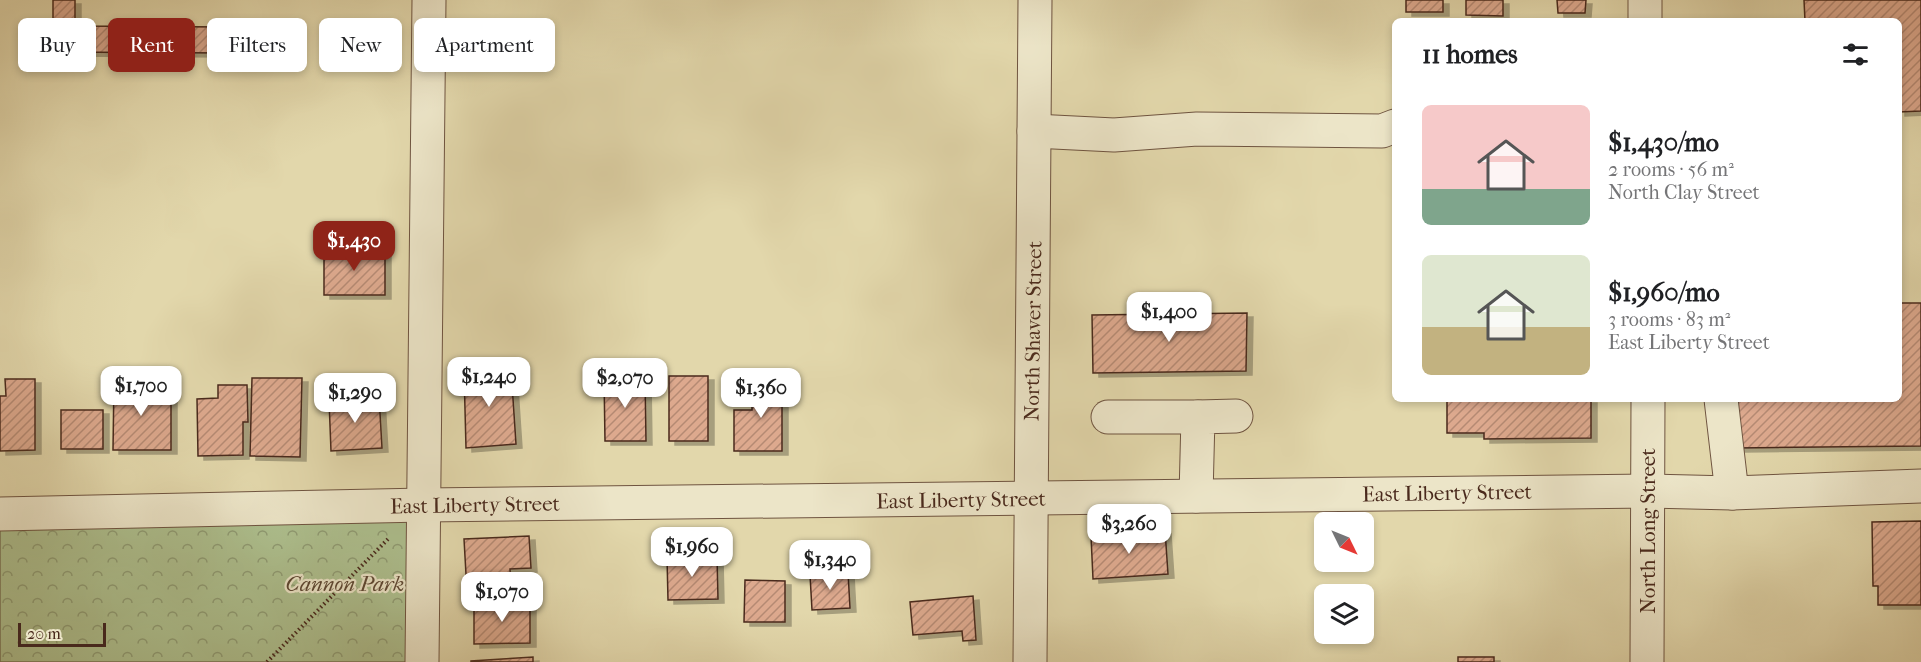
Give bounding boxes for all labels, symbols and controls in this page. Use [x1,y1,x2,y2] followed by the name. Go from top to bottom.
[18,18,96,72] chip: Buy
[108,18,195,72] chip: Rent
[207,18,307,72] chip: Filters
[319,18,402,72] chip: New
[414,18,555,72] chip: Apartment
[1839,38,1872,71] icon: filters
[1422,39,1518,70] text: 11 homes
[1608,127,1719,158] text: $1,430/mo
[1470,129,1542,201] icon: home
[1608,158,1734,181] text: 2 rooms · 56 m²
[1608,181,1760,204] text: North Clay Street
[305,221,403,272] pin: $1,430
[327,229,381,252] text: $1,430
[1019,240,1047,421] street label: North Shaver Street
[1608,277,1720,308] text: $1,960/mo
[1470,279,1542,351] icon: home
[1120,292,1218,343] pin: $1,400
[1141,300,1197,323] text: $1,400
[1608,308,1731,331] text: 3 rooms · 83 m²
[1608,331,1770,354] text: East Liberty Street
[440,357,538,408] pin: $1,240
[576,358,674,409] pin: $2,070
[461,365,517,388] text: $1,240
[92,366,190,417] pin: $1,700
[596,366,654,389] text: $2,070
[712,368,810,419] pin: $1,360
[306,373,404,424] pin: $1,290
[115,374,167,397] text: $1,700
[735,376,787,399] text: $1,360
[328,381,382,404] text: $1,290
[1636,448,1660,614] street label: North Long Street
[1362,480,1533,506] street label: East Liberty Street
[876,487,1047,513] street label: East Liberty Street
[390,492,561,518] street label: East Liberty Street
[1080,504,1178,555] pin: $3,260
[1101,512,1157,535] text: $3,260
[1314,512,1374,572] north arrow
[1314,512,1374,644] map controls
[643,527,741,578] pin: $1,960
[665,535,719,558] text: $1,960
[781,540,879,591] pin: $1,340
[803,548,857,571] text: $1,340
[286,572,404,596] park label: Cannon Park
[453,572,551,623] pin: $1,070
[475,580,529,603] text: $1,070
[1314,584,1374,644] button: layers
[18,620,106,648] scale bar
[27,624,61,643] text: 20 m

